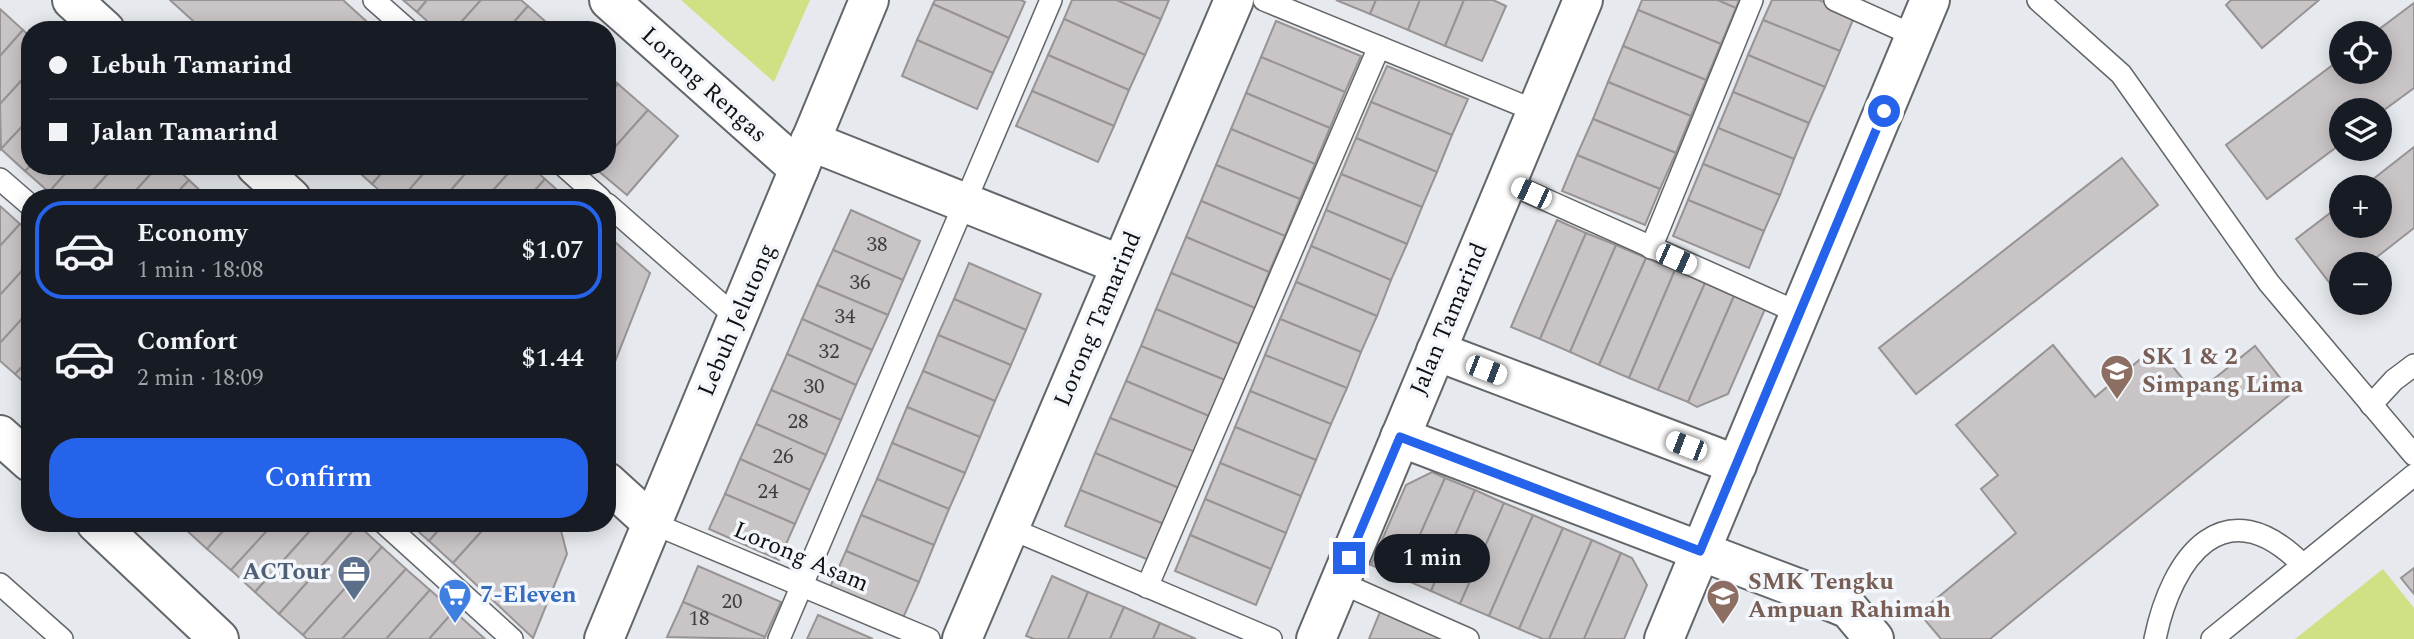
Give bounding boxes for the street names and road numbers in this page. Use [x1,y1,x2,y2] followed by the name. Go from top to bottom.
[633,18,775,152] street label: Lorong Rengas
[1045,226,1151,412] street label: Lorong Tamarind
[1401,237,1497,401] street label: Jalan Tamarind
[689,238,785,402] street label: Lebuh Jelutong
[728,512,874,602] street label: Lorong Asam

